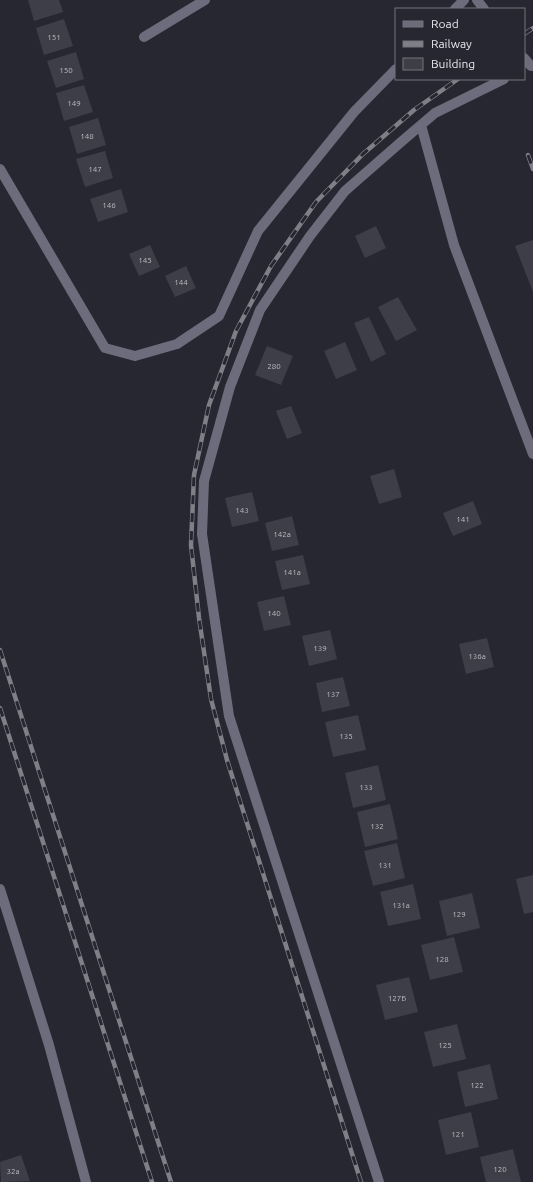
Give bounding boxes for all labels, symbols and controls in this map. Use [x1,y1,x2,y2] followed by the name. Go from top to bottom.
[395,8,525,80] legend
[431,17,459,30] text: Road
[47,33,61,42] house number: 151
[431,37,472,50] text: Railway
[431,57,475,70] text: Building
[59,66,73,75] house number: 150
[67,99,81,108] house number: 149
[80,132,94,141] house number: 148
[88,165,102,174] house number: 147
[102,201,116,210] house number: 146
[138,256,152,265] house number: 145
[174,278,188,287] house number: 144
[267,362,281,371] house number: 280
[235,506,249,515] house number: 143
[456,515,470,524] house number: 141
[273,530,291,539] house number: 142а
[283,568,301,577] house number: 141а
[267,609,281,618] house number: 140
[313,644,327,653] house number: 139
[468,652,486,661] house number: 136а
[326,690,340,699] house number: 137
[339,732,353,741] house number: 135
[359,783,373,792] house number: 133
[370,822,384,831] house number: 132
[378,861,392,870] house number: 131
[392,901,410,910] house number: 131а
[452,910,466,919] house number: 129
[435,955,449,964] house number: 128
[388,994,406,1003] house number: 127Б
[438,1041,452,1050] house number: 125
[470,1081,484,1090] house number: 122
[451,1130,465,1139] house number: 121
[493,1165,507,1174] house number: 120
[6,1167,20,1176] house number: 32а

